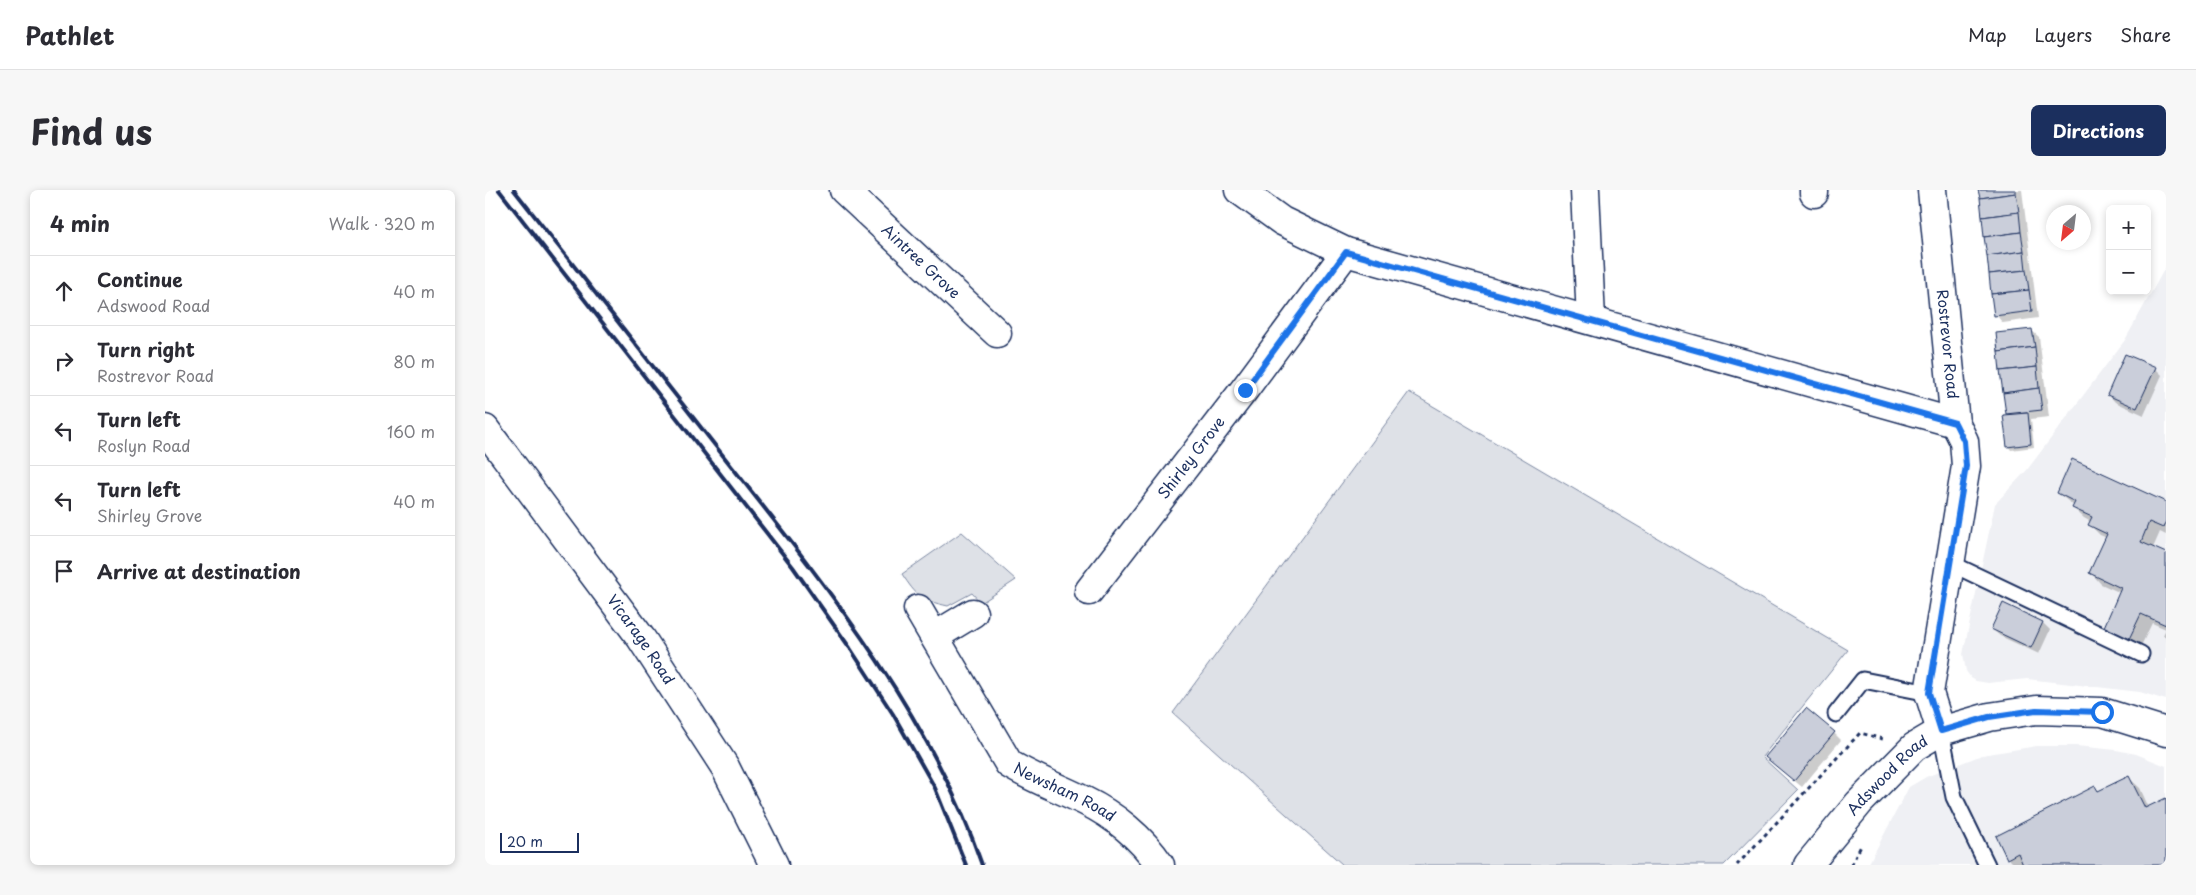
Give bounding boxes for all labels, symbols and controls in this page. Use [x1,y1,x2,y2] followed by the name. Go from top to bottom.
[25,17,115,53] text: Pathlet
[1968,21,2007,48] text: Map
[2035,21,2092,48] text: Layers
[2120,21,2171,48] text: Share
[30,104,152,157] text: Find us
[2031,105,2166,156] button: Directions
[2046,205,2091,250] north arrow
[2106,205,2151,295] map controls
[2106,205,2151,250] button: +
[50,207,110,239] text: 4 min
[329,211,435,235] text: Walk · 320 m
[877,218,966,303] street label: Aintree Grove
[2106,250,2151,295] button: −
[97,265,183,293] text: Continue
[50,277,78,305] icon: ahead
[393,279,435,303] text: 40 m
[1932,288,1966,400] street label: Rostrevor Road
[97,293,210,317] text: Adswood Road
[97,335,195,363] text: Turn right
[50,347,78,375] icon: right
[393,349,435,373] text: 80 m
[97,363,214,387] text: Rostrevor Road
[1234,379,1257,402] route end
[97,405,181,433] text: Turn left
[1151,411,1230,503] street label: Shirley Grove
[50,417,78,445] icon: left
[387,419,435,443] text: 160 m
[97,433,191,457] text: Roslyn Road
[97,475,181,503] text: Turn left
[50,487,78,515] icon: left
[393,489,435,513] text: 40 m
[97,503,202,527] text: Shirley Grove
[50,557,78,585] icon: arrive
[97,557,301,585] text: Arrive at destination
[602,589,681,688] street label: Vicarage Road
[2091,701,2114,724] route start
[1840,728,1931,820] street label: Adswood Road
[1010,756,1121,826] street label: Newsham Road
[500,830,579,853] scale bar
[507,831,543,852] text: 20 m

